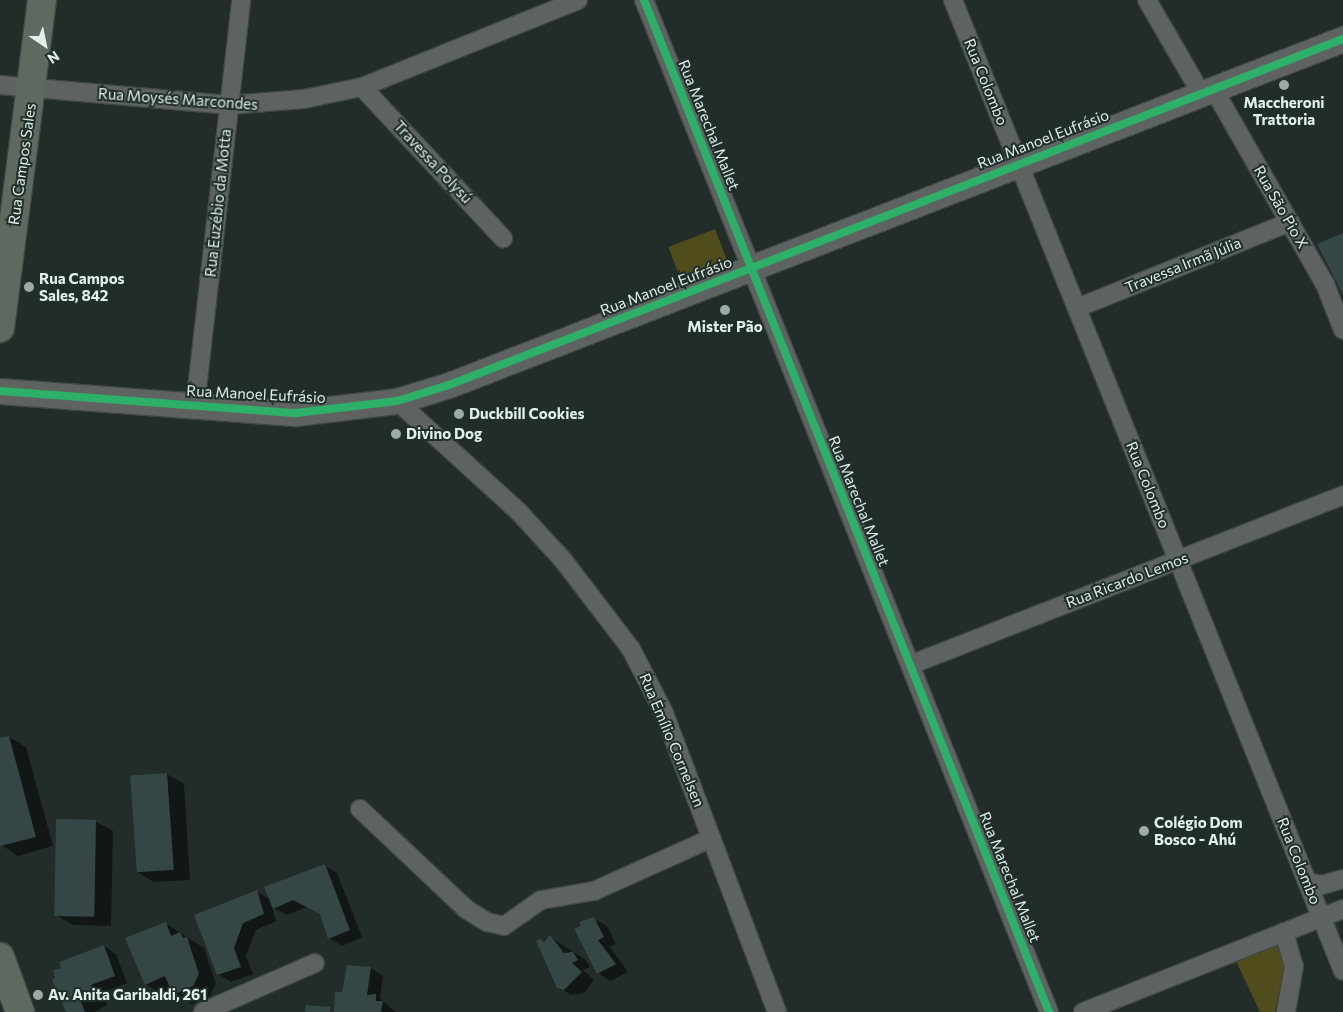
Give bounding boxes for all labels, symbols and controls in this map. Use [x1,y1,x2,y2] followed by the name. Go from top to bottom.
[20,20,70,70] north arrow
[960,36,1012,128] street label: Rua Colombo
[45,48,63,68] text: N
[675,57,743,193] street label: Rua Marechal Mallet
[1278,79,1290,91] marker: Maccheroni Trattoria
[97,84,259,114] street label: Rua Moysés Marcondes
[1243,93,1325,128] place label: Maccheroni Trattoria
[5,102,39,226] street label: Rua Campos Sales
[975,106,1111,172] street label: Rua Manoel Eufrásio
[390,117,476,207] street label: Travessa Polysú
[201,128,235,278] street label: Rua Euzébio da Motta
[1250,162,1312,252] street label: Rua São Pio X
[1122,233,1244,297] street label: Travessa Irmã Júlia
[598,253,734,319] street label: Rua Manoel Eufrásio
[39,269,124,304] place label: Rua Campos Sales, 842
[23,281,35,293] marker: Rua Campos Sales, 842
[719,304,731,316] marker: Mister Pão
[687,318,763,336] place label: Mister Pão
[186,381,326,407] street label: Rua Manoel Eufrásio
[469,405,584,423] place label: Duckbill Cookies
[453,408,465,420] marker: Duckbill Cookies
[406,425,482,443] place label: Divino Dog
[390,428,402,440] marker: Divino Dog
[825,433,893,569] street label: Rua Marechal Mallet
[1122,439,1174,531] street label: Rua Colombo
[1063,548,1191,612] street label: Rua Ricardo Lemos
[636,671,708,809] street label: Rua Emílio Cornelsen
[976,809,1044,945] street label: Rua Marechal Mallet
[1154,813,1243,848] place label: Colégio Dom Bosco - Ahú
[1273,815,1325,907] street label: Rua Colombo
[1138,825,1150,837] marker: Colégio Dom Bosco - Ahú
[48,986,207,1004] place label: Av. Anita Garibaldi, 261
[32,989,44,1001] marker: Av. Anita Garibaldi, 261

